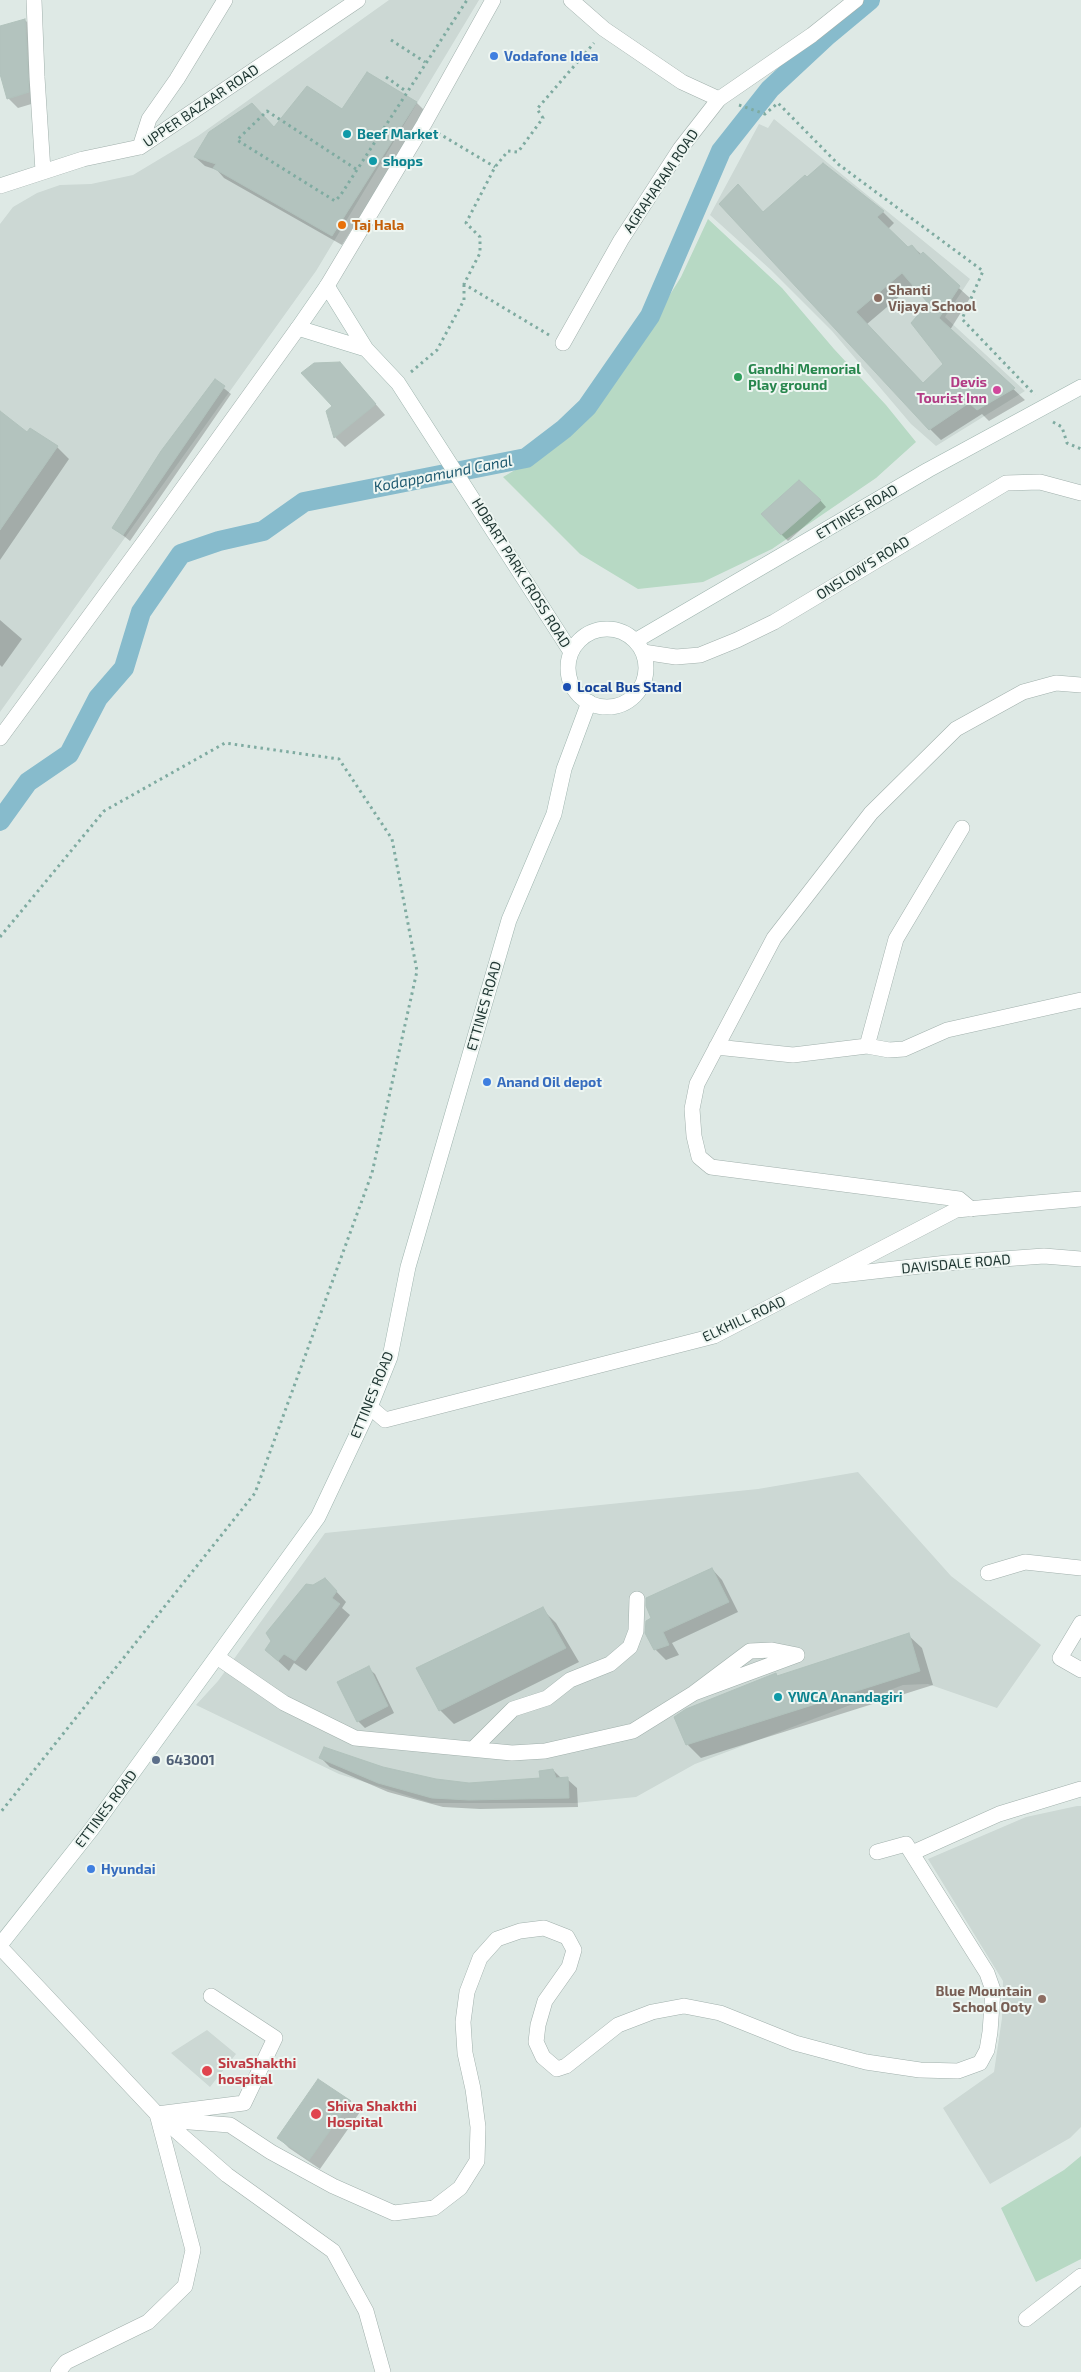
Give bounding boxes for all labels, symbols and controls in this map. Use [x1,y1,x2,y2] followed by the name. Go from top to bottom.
[504,48,599,64] place label: Vodafone Idea
[488,50,500,62] marker: Vodafone Idea
[140,61,262,151] street label: UPPER BAZAAR ROAD
[357,126,438,142] place label: Beef Market
[620,126,702,236] street label: AGRAHARAM ROAD
[341,128,353,140] marker: Beef Market
[383,153,423,169] place label: shops
[367,155,379,167] marker: shops
[352,217,404,233] place label: Taj Hala
[336,219,348,231] marker: Taj Hala
[888,282,976,314] place label: Shanti Vijaya School
[872,292,884,304] marker: Shanti Vijaya School
[748,361,861,394] place label: Gandhi Memorial Play ground
[732,371,744,383] marker: Gandhi Memorial Play ground
[916,374,987,407] place label: Devis Tourist Inn
[991,384,1003,396] marker: Devis Tourist Inn
[372,452,514,496] water label: Kodappamund Canal
[813,481,901,543] street label: ETTINES ROAD
[468,495,574,651] street label: HOBART PARK CROSS ROAD
[813,533,913,603] street label: ONSLOW'S ROAD
[577,679,682,695] place label: Local Bus Stand
[561,681,573,693] marker: Local Bus Stand
[463,959,505,1053] street label: ETTINES ROAD
[497,1074,602,1090] place label: Anand Oil depot
[481,1076,493,1088] marker: Anand Oil depot
[901,1251,1011,1277] street label: DAVISDALE ROAD
[700,1292,788,1346] street label: ELKHILL ROAD
[347,1349,397,1441] street label: ETTINES ROAD
[788,1689,903,1705] place label: YWCA Anandagiri
[772,1691,784,1703] marker: YWCA Anandagiri
[166,1752,215,1768] place label: 643001
[150,1754,162,1766] marker: 643001
[71,1767,141,1851] street label: ETTINES ROAD
[101,1861,156,1877] place label: Hyundai
[85,1863,97,1875] marker: Hyundai
[935,1983,1032,2015] place label: Blue Mountain School Ooty
[1036,1993,1048,2005] marker: Blue Mountain School Ooty
[218,2055,296,2088] place label: SivaShakthi hospital
[200,2064,214,2078] marker: SivaShakthi hospital
[327,2098,417,2130] place label: Shiva Shakthi Hospital
[309,2107,323,2121] marker: Shiva Shakthi Hospital

